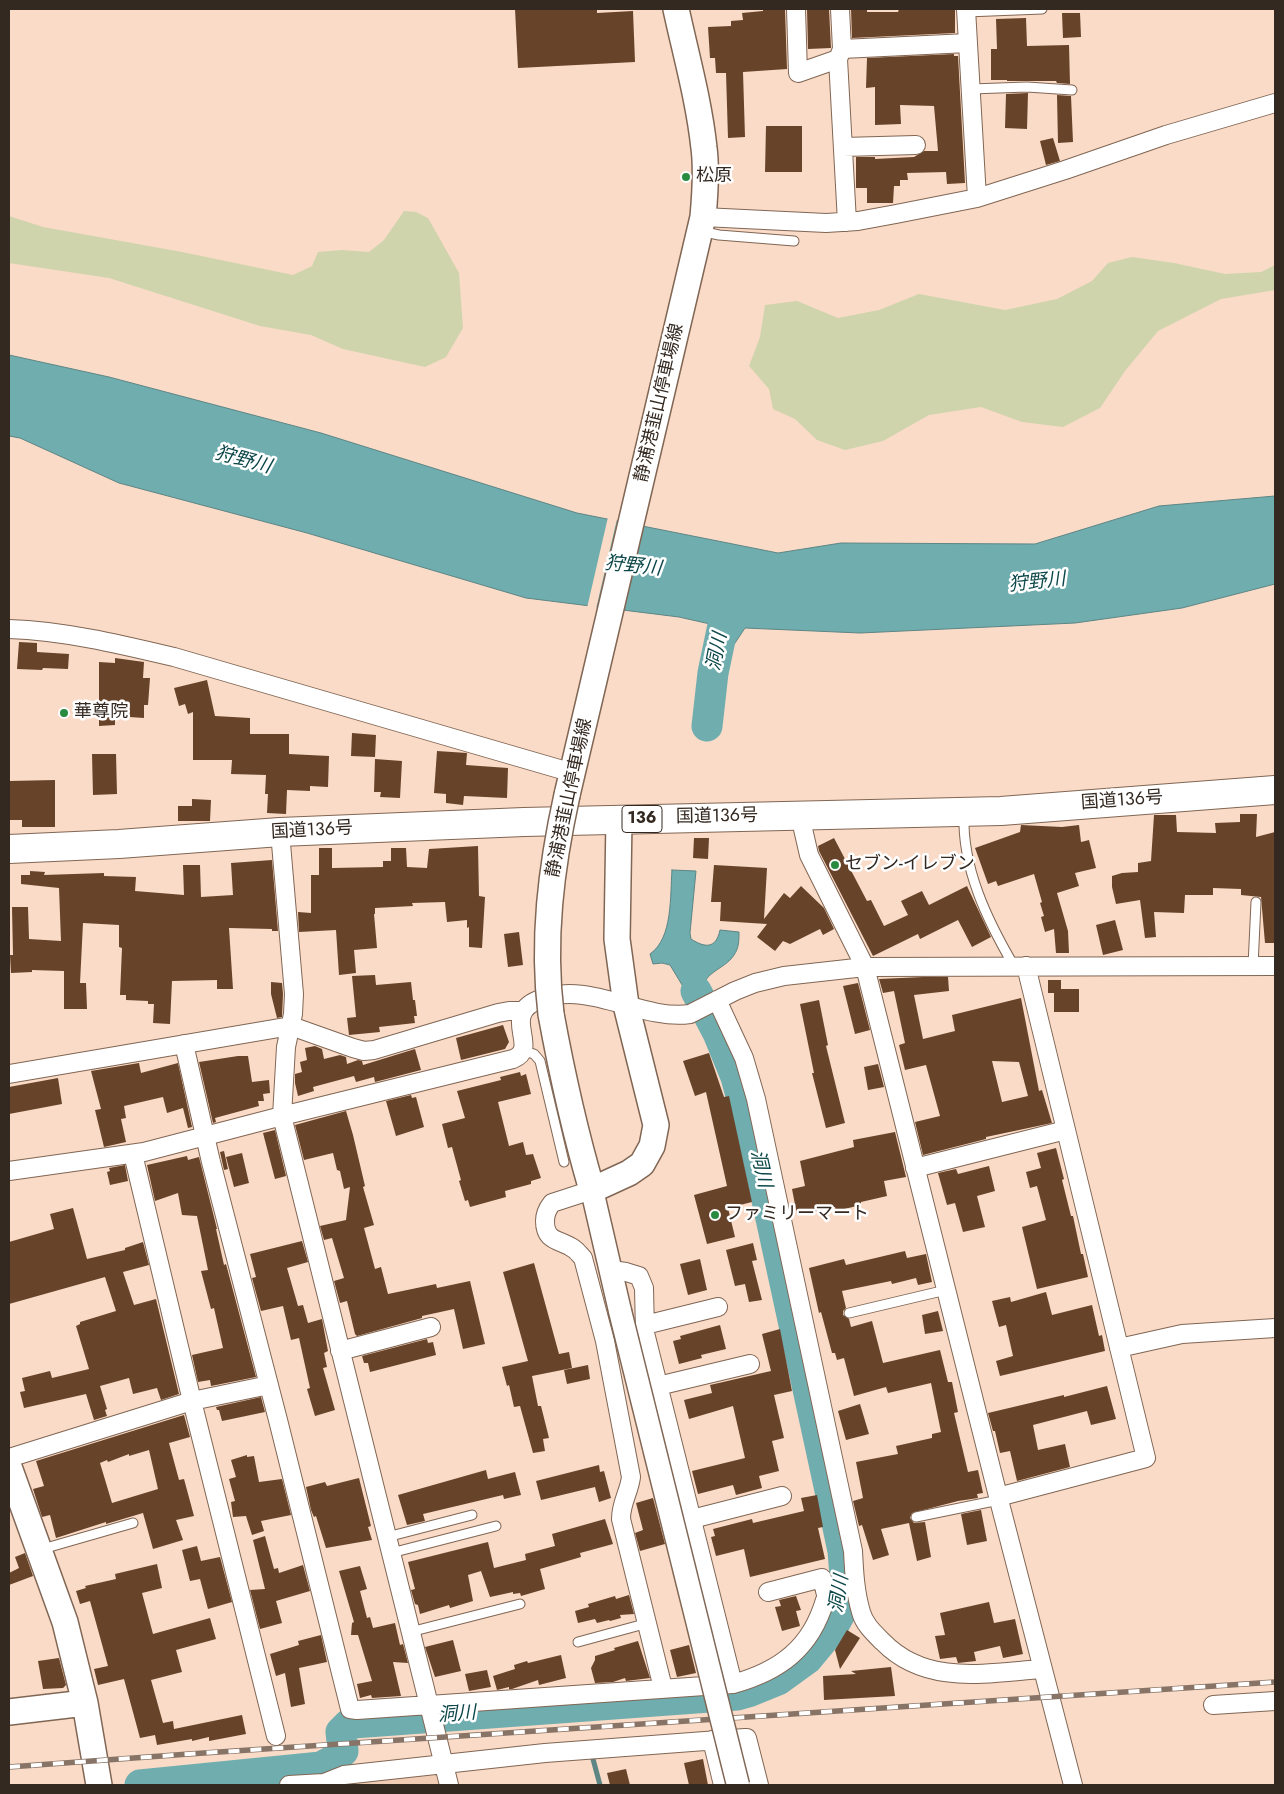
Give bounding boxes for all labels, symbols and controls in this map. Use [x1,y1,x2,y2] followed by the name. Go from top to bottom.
[696,166,732,188] place label: 松原
[680,171,692,183] marker: 松原
[631,322,689,484] street label: 静浦港韮山停車場線
[213,443,273,479] water label: 狩野川
[603,553,663,581] water label: 狩野川
[1007,569,1067,597] water label: 狩野川
[703,631,733,673] water label: 洞川
[74,702,128,724] place label: 華尊院
[58,707,70,719] marker: 華尊院
[543,717,597,879] street label: 静浦港韮山停車場線
[1080,787,1164,815] street label: 国道136号
[676,805,758,829] street label: 国道136号
[622,806,662,832] road number: 136
[270,818,354,844] street label: 国道136号
[845,854,975,876] place label: セブン-イレブン
[829,859,841,871] marker: セブン-イレブン
[745,1148,775,1190] water label: 洞川
[725,1204,869,1226] place label: ファミリーマート
[709,1209,721,1221] marker: ファミリーマート
[826,1573,854,1615] water label: 洞川
[437,1702,477,1728] water label: 洞川

